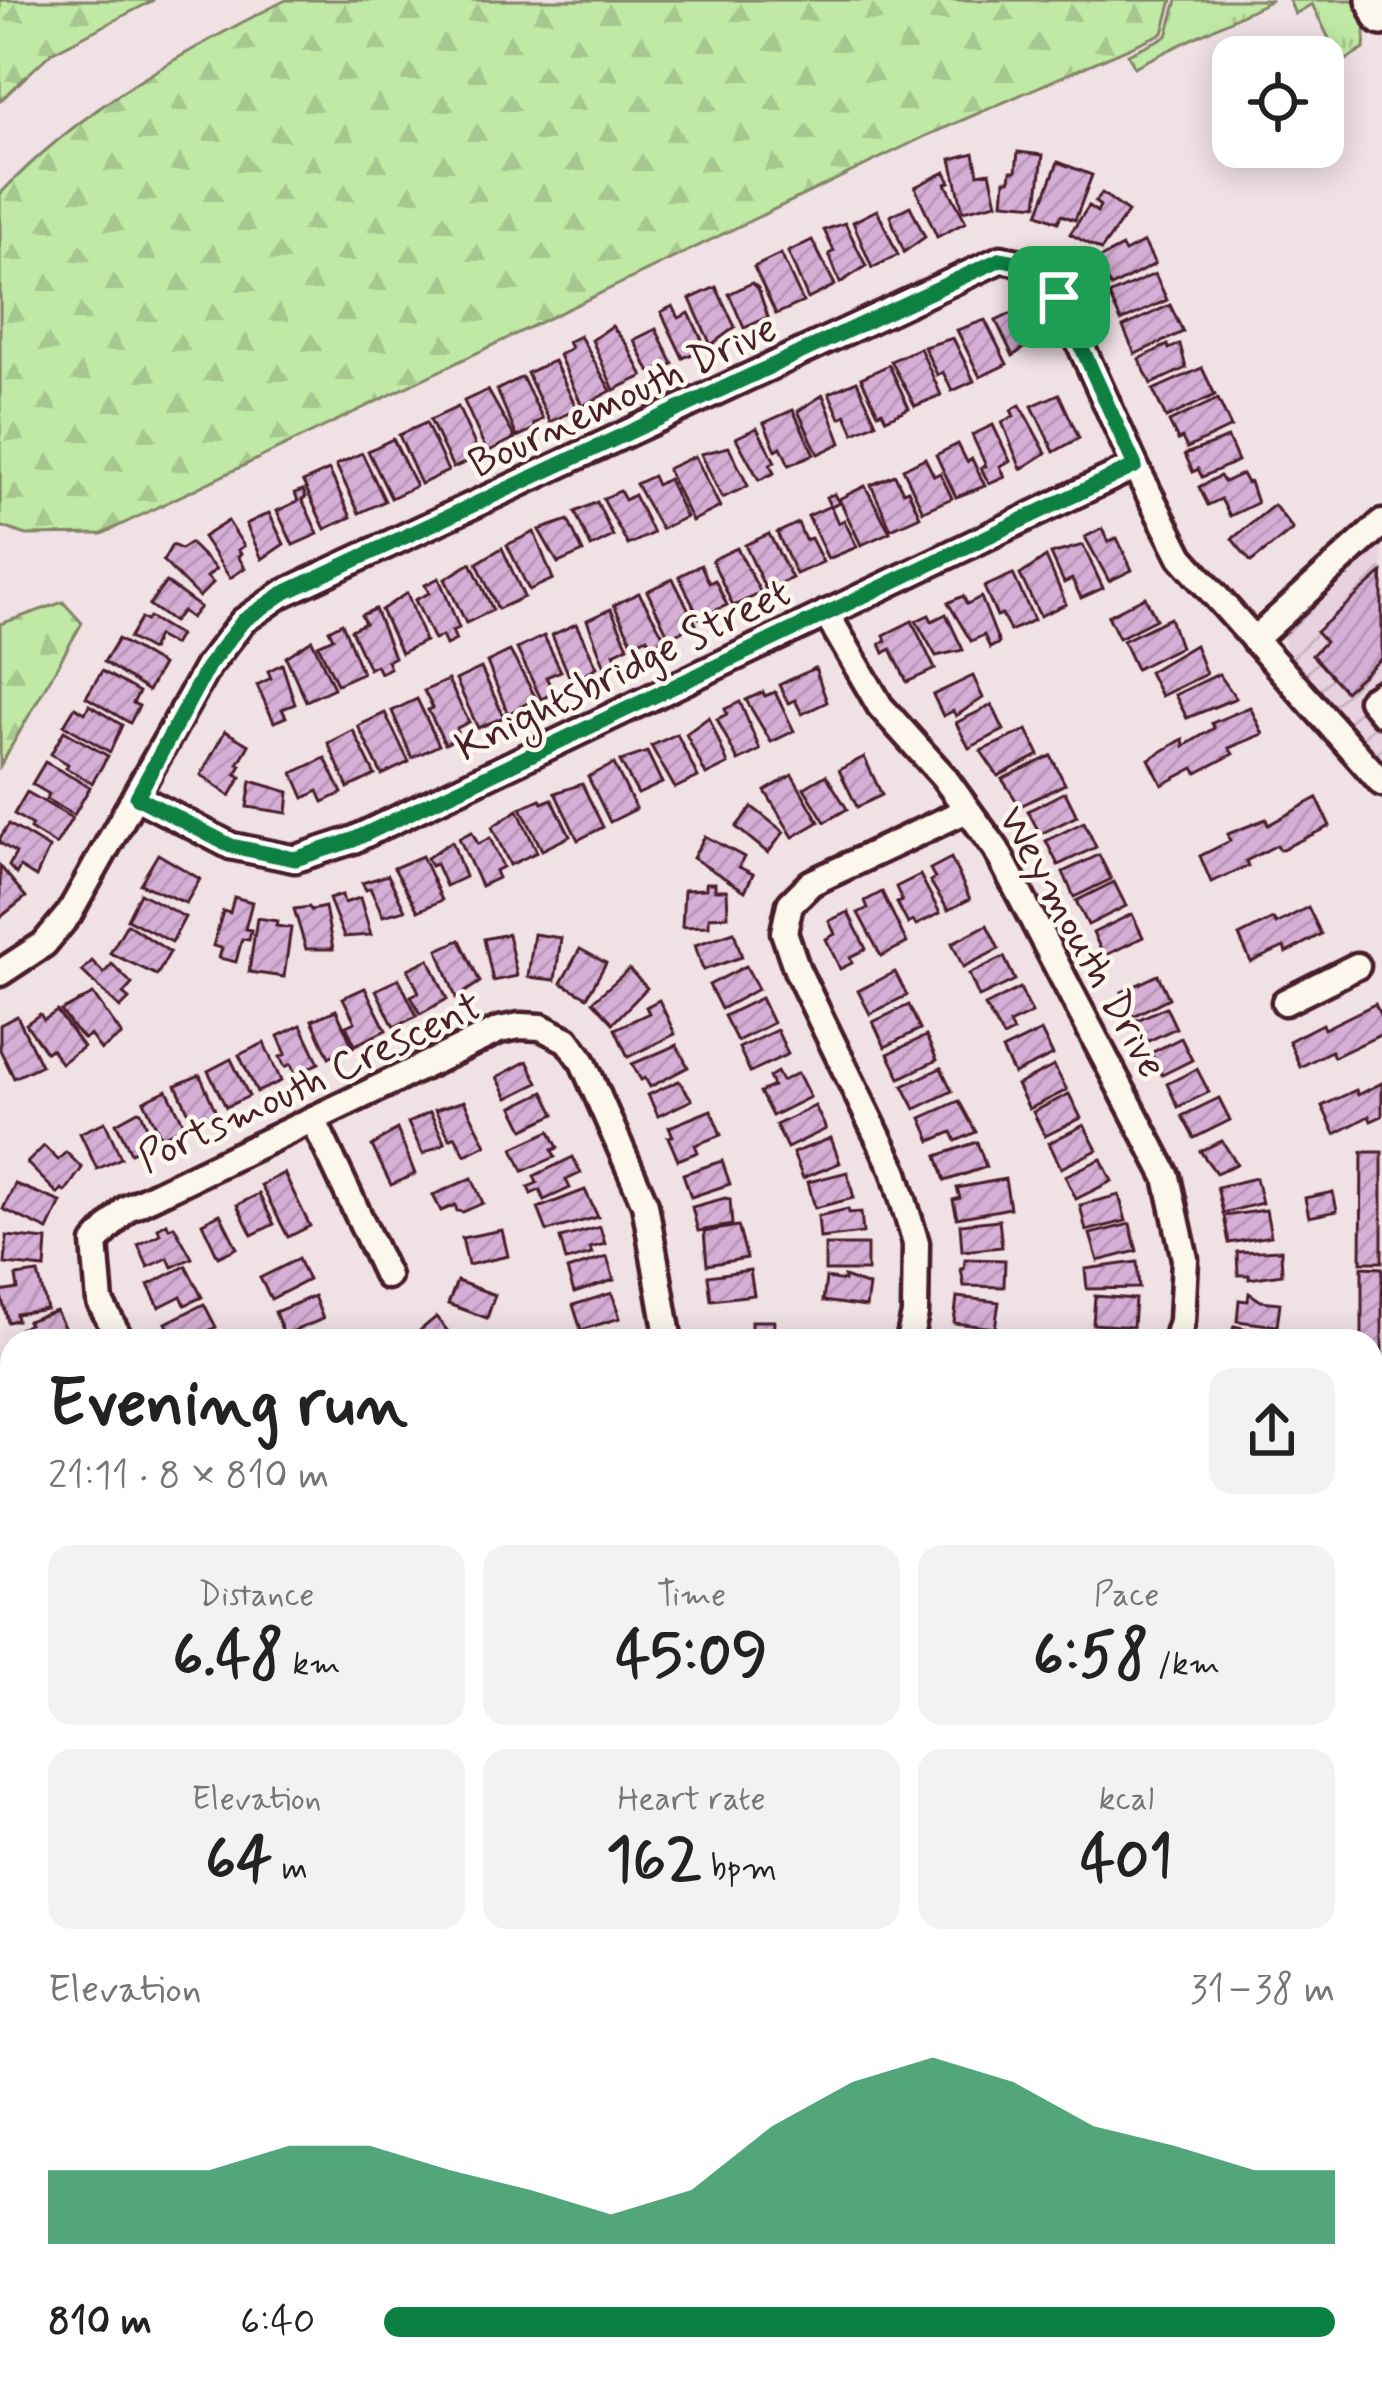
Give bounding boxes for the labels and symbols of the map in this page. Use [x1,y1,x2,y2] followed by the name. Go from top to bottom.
[1008,246,1110,348] pin
[460,302,787,493] street label: Bournemouth Drive
[447,566,801,779] street label: Knightsbridge Street
[983,797,1179,1089] street label: Weymouth Drive
[130,979,491,1187] street label: Portsmouth Crescent

